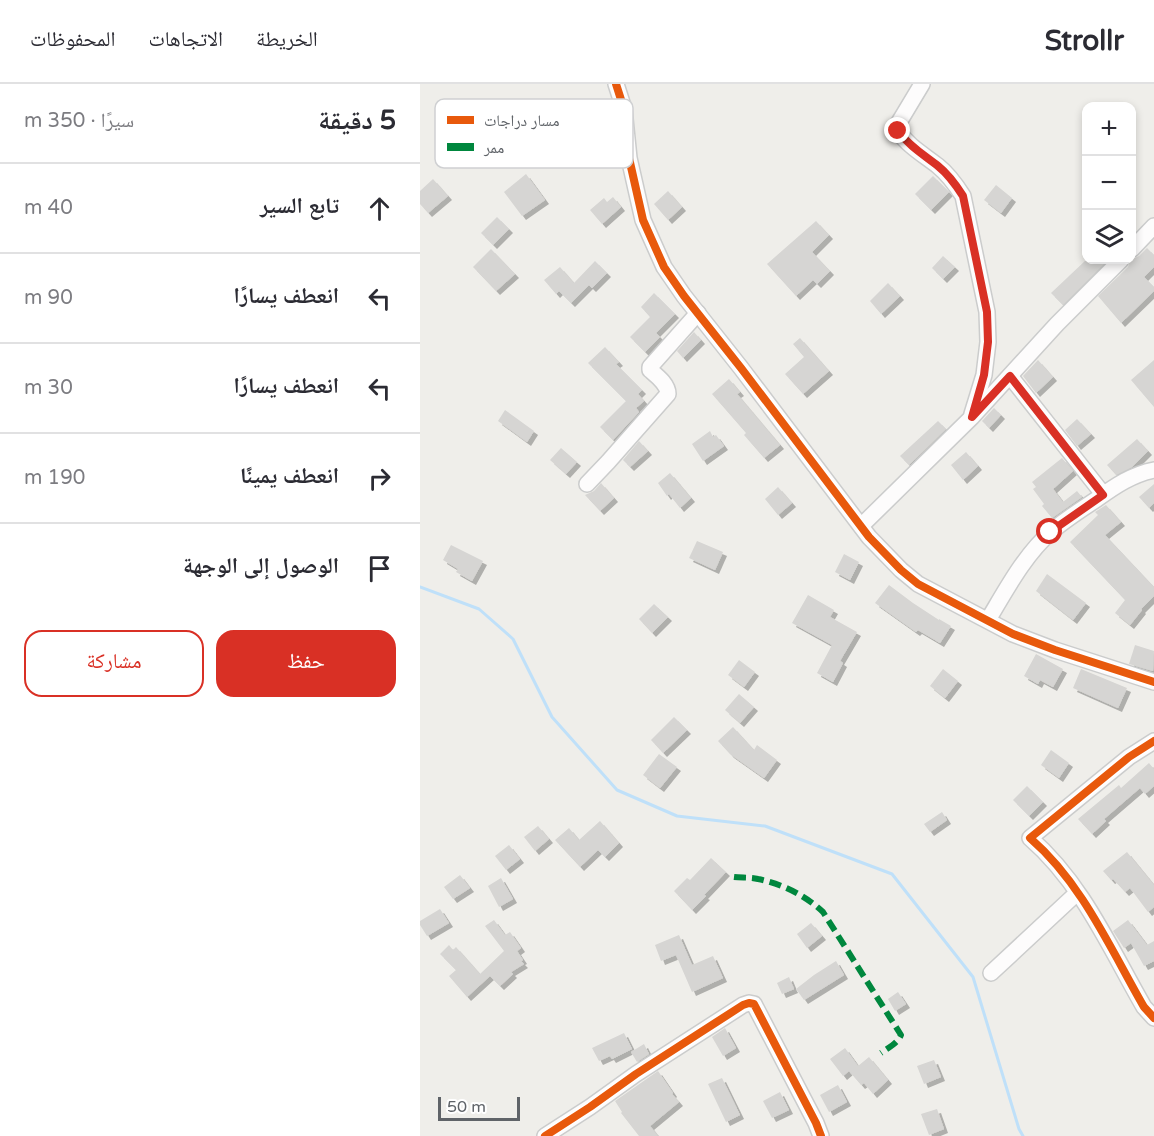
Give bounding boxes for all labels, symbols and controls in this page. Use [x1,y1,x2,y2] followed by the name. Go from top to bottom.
[1045,24,1124,58] text: Strollr
[30,27,115,52] text: المحفوظات
[148,27,223,52] text: الاتجاهات
[256,27,318,52] text: الخريطة
[435,99,633,168] legend
[1082,102,1136,264] map controls
[1082,102,1136,156] button: +
[318,105,396,136] text: 5 دقيقة
[24,109,134,133] text: سيرًا · 350 m
[484,111,559,131] text: مسار دراجات
[884,117,910,143] route end
[483,138,504,158] text: ممر
[1082,156,1136,210] button: −
[363,192,396,225] icon: ahead
[260,193,339,219] text: تابع السير
[24,196,73,220] text: 40 m
[1082,210,1136,264] button: layers
[363,282,396,315] icon: left
[234,283,339,309] text: انعطف يسارًا
[24,286,73,310] text: 90 m
[363,372,396,405] icon: left
[234,373,339,399] text: انعطف يسارًا
[24,376,73,400] text: 30 m
[363,462,396,495] icon: right
[240,463,339,489] text: انعطف يمينًا
[24,466,85,490] text: 190 m
[1036,518,1062,544] route start
[363,552,396,585] icon: arrive
[183,553,339,579] text: الوصول إلى الوجهة
[24,630,204,697] button: مشاركة
[216,630,396,697] button: حفظ
[438,1094,520,1122] scale bar
[447,1097,486,1117] text: 50 m

